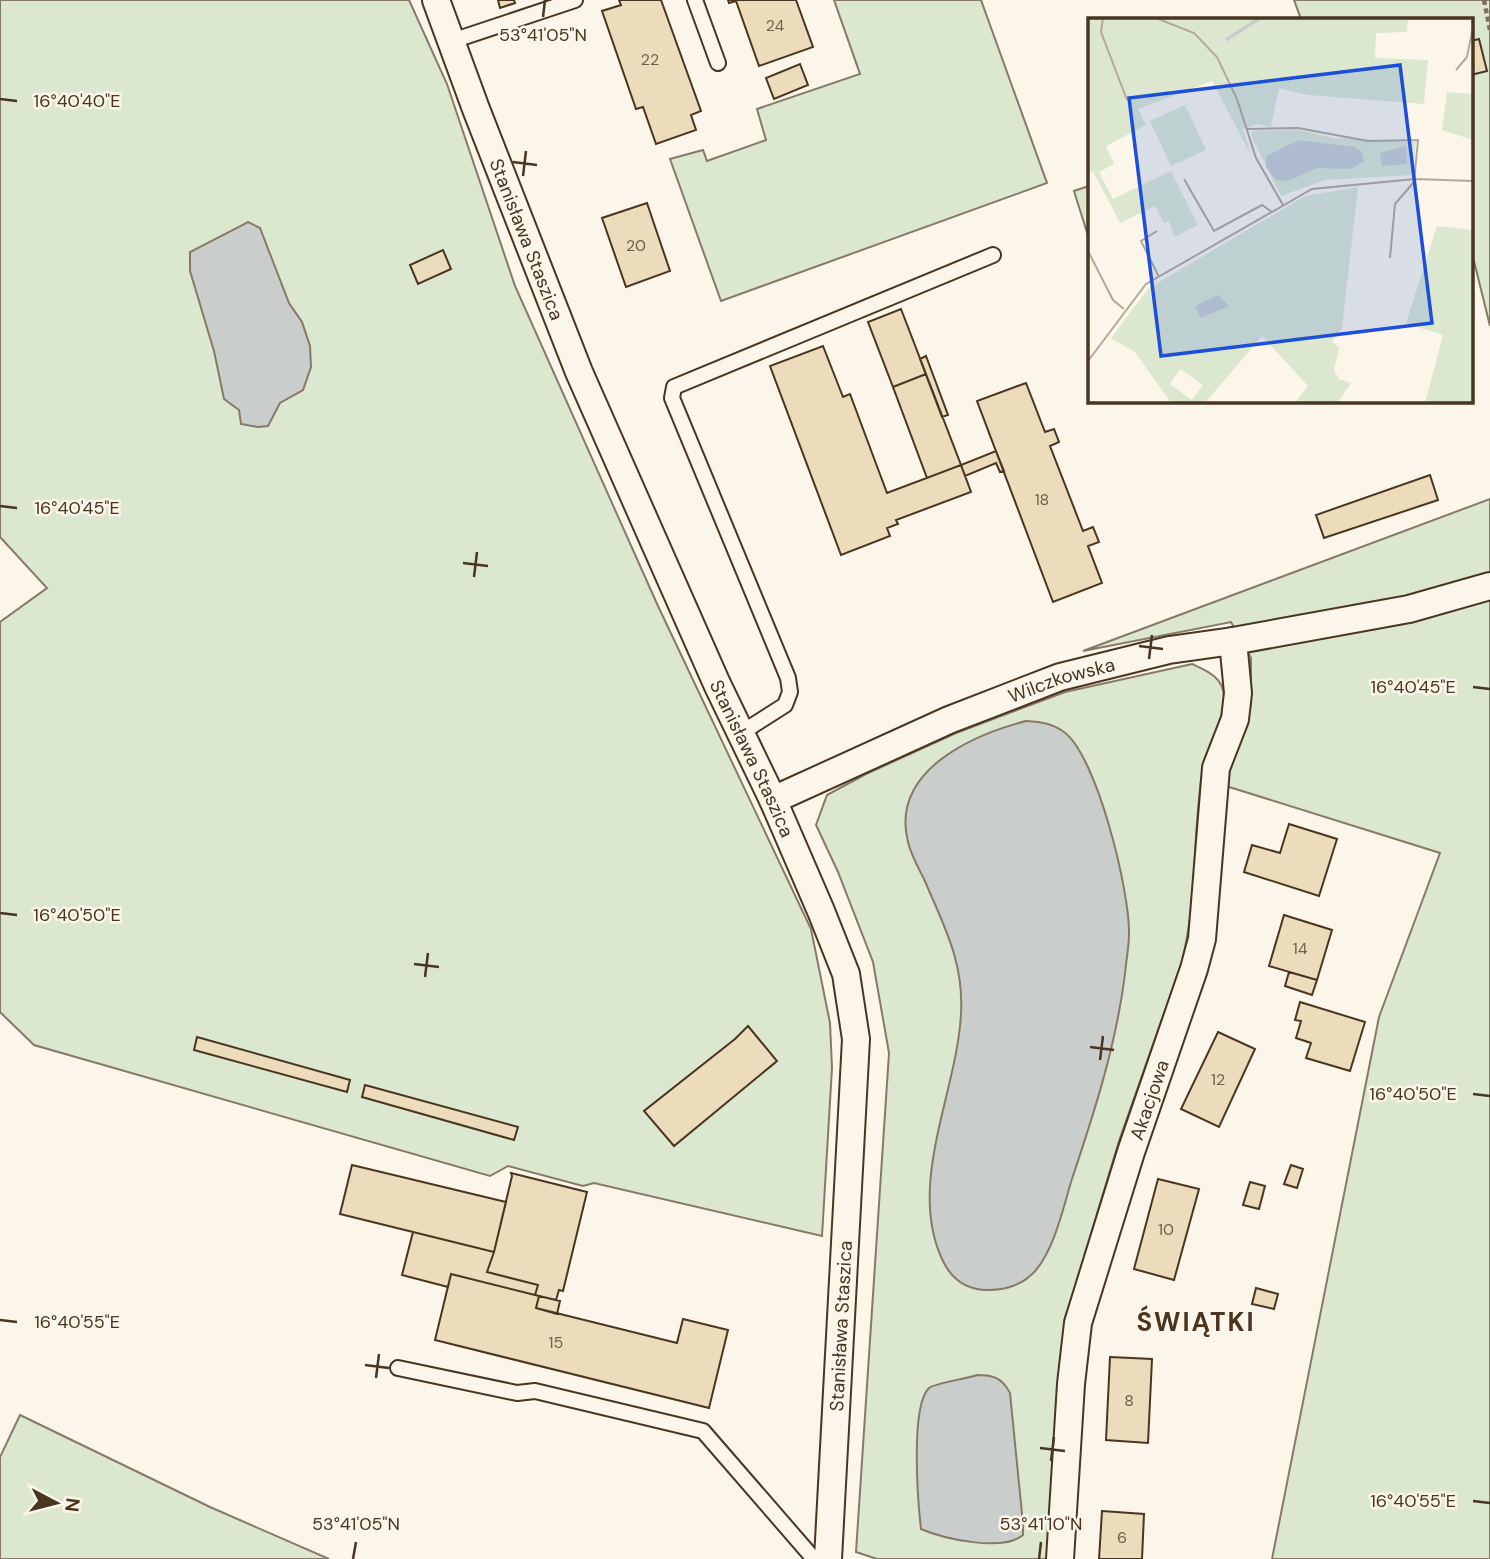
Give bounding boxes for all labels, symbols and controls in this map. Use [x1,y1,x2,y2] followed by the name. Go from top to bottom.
[766,15,785,36] house number: 24
[1088,18,1472,402] inset map
[499,23,587,47] text: 53°41'05"N
[641,49,659,70] house number: 22
[34,89,120,113] text: 16°40'40"E
[484,155,570,324] street label: Stanisława Staszica
[626,235,646,256] house number: 20
[1035,489,1049,510] house number: 18
[34,496,120,520] text: 16°40'45"E
[1005,651,1117,708] street label: Wilczkowska
[1370,675,1456,699] text: 16°40'45"E
[704,676,800,841] street label: Stanisława Staszica
[33,903,121,927] text: 16°40'50"E
[1293,938,1308,959] house number: 14
[1124,1056,1174,1143] street label: Akacjowa
[1211,1069,1225,1090] house number: 12
[1369,1082,1457,1106] text: 16°40'50"E
[1158,1219,1174,1240] house number: 10
[824,1240,858,1412] street label: Stanisława Staszica
[1136,1305,1256,1339] district label: ŚWIĄTKI
[34,1310,120,1334] text: 16°40'55"E
[549,1332,563,1353] house number: 15
[1124,1390,1134,1411] house number: 8
[21,1468,91,1538] north arrow
[1370,1489,1456,1513] text: 16°40'55"E
[59,1497,86,1513] text: N
[312,1512,400,1536] text: 53°41'05"N
[1000,1512,1082,1536] text: 53°41'10"N
[1117,1527,1127,1548] house number: 6

